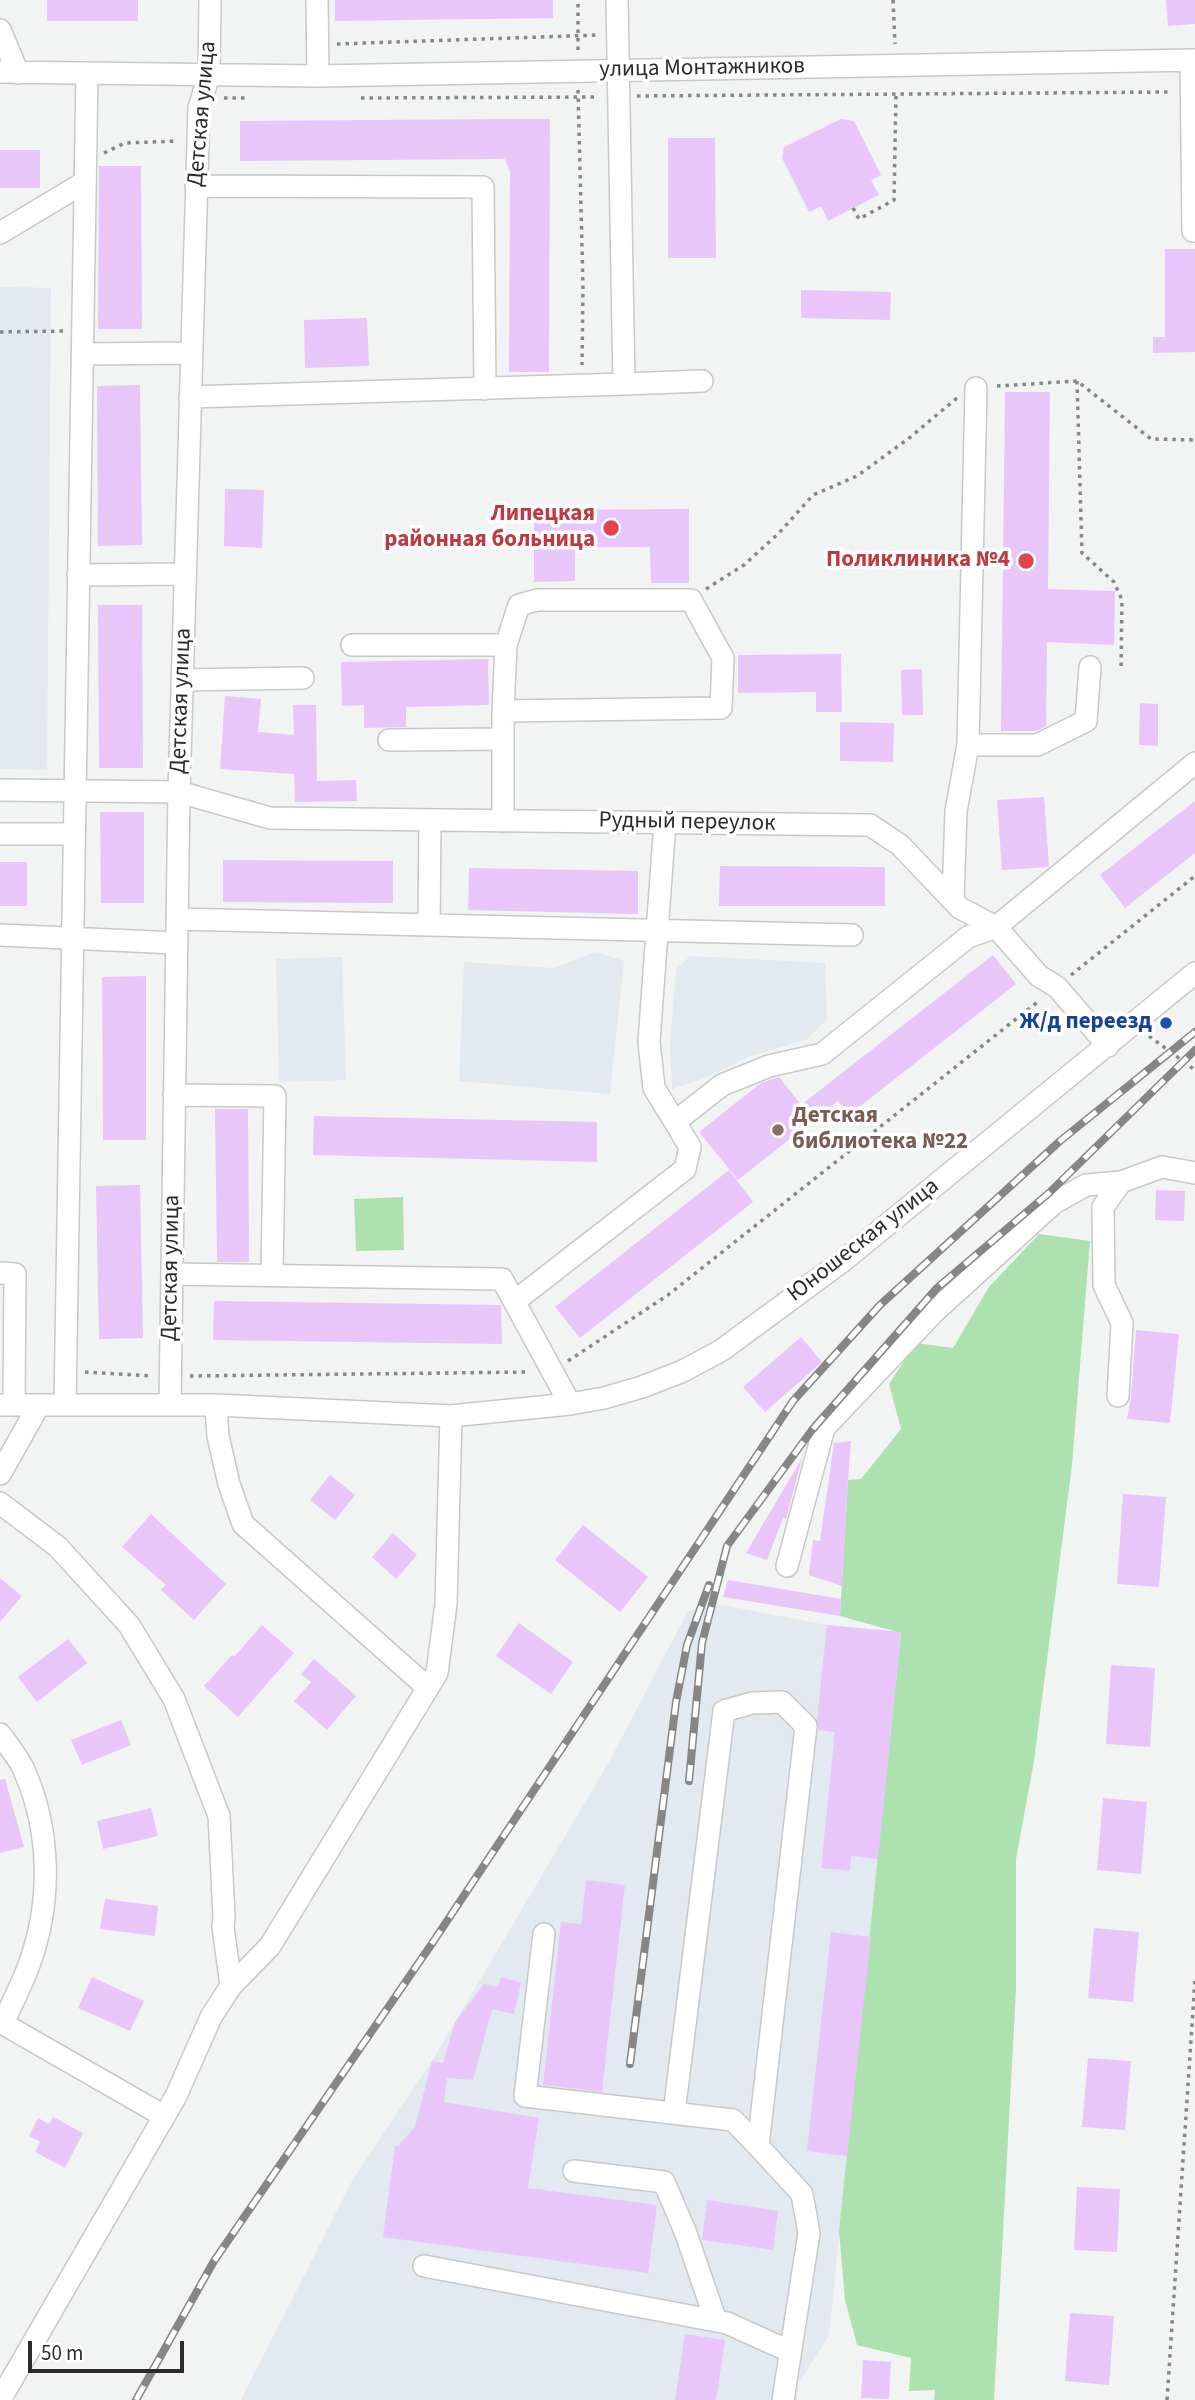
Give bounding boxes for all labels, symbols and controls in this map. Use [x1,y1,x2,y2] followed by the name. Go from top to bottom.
[183,40,223,188] street label: Детская улица
[599,53,805,85] street label: улица Монтажников
[384,501,595,555] place label: Липецкая районная больница
[601,518,621,538] marker: Липецкая районная больница
[826,547,1010,575] place label: Поликлиника №4
[1016,551,1036,571] marker: Поликлиника №4
[166,627,198,775] street label: Детская улица
[598,808,776,838] street label: Рудный переулок
[1020,1009,1152,1037] place label: Ж/д переезд
[1158,1015,1174,1031] marker: Ж/д переезд
[792,1103,968,1157] place label: Детская библиотека №22
[770,1122,786,1138] marker: Детская библиотека №22
[783,1173,945,1309] street label: Юношеская улица
[157,1195,187,1341] street label: Детская улица
[32,2326,187,2370] scale bar
[41,2338,83,2368] text: 50 m

